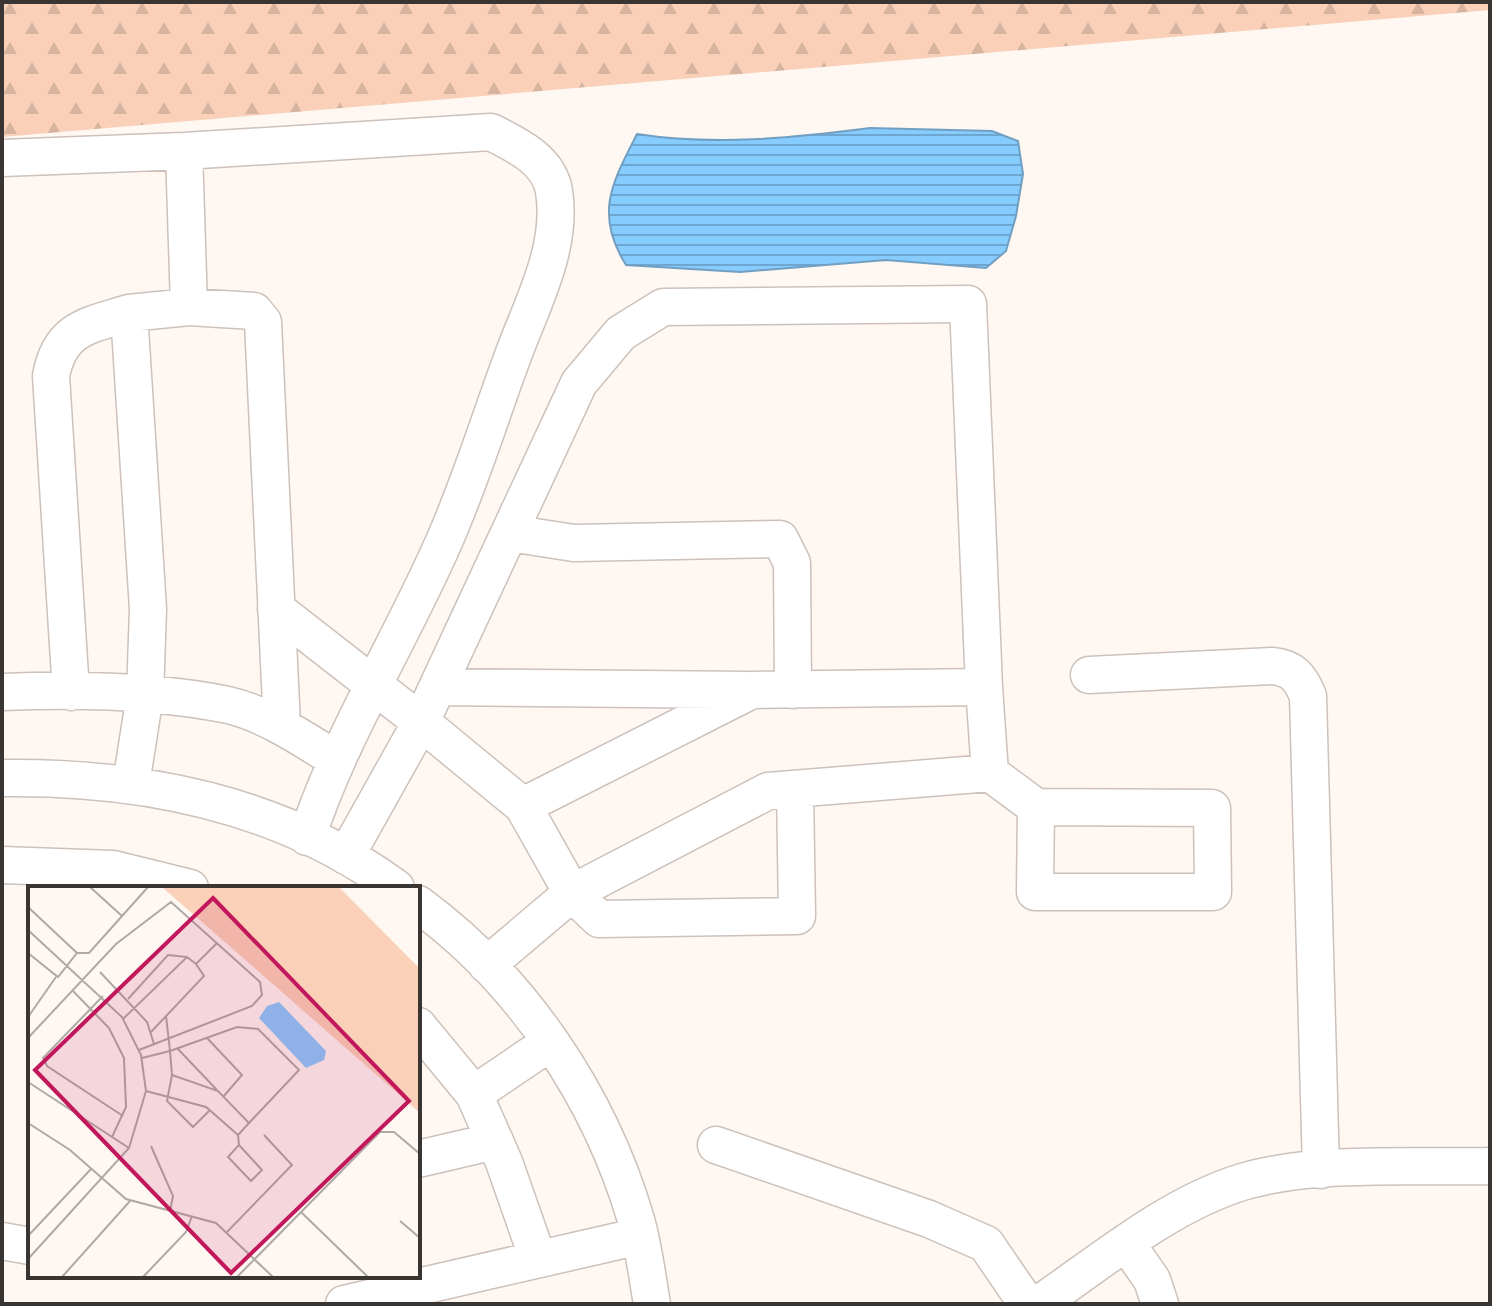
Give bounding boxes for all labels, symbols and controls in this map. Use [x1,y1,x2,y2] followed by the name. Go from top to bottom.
[28,886,420,1278] inset map

